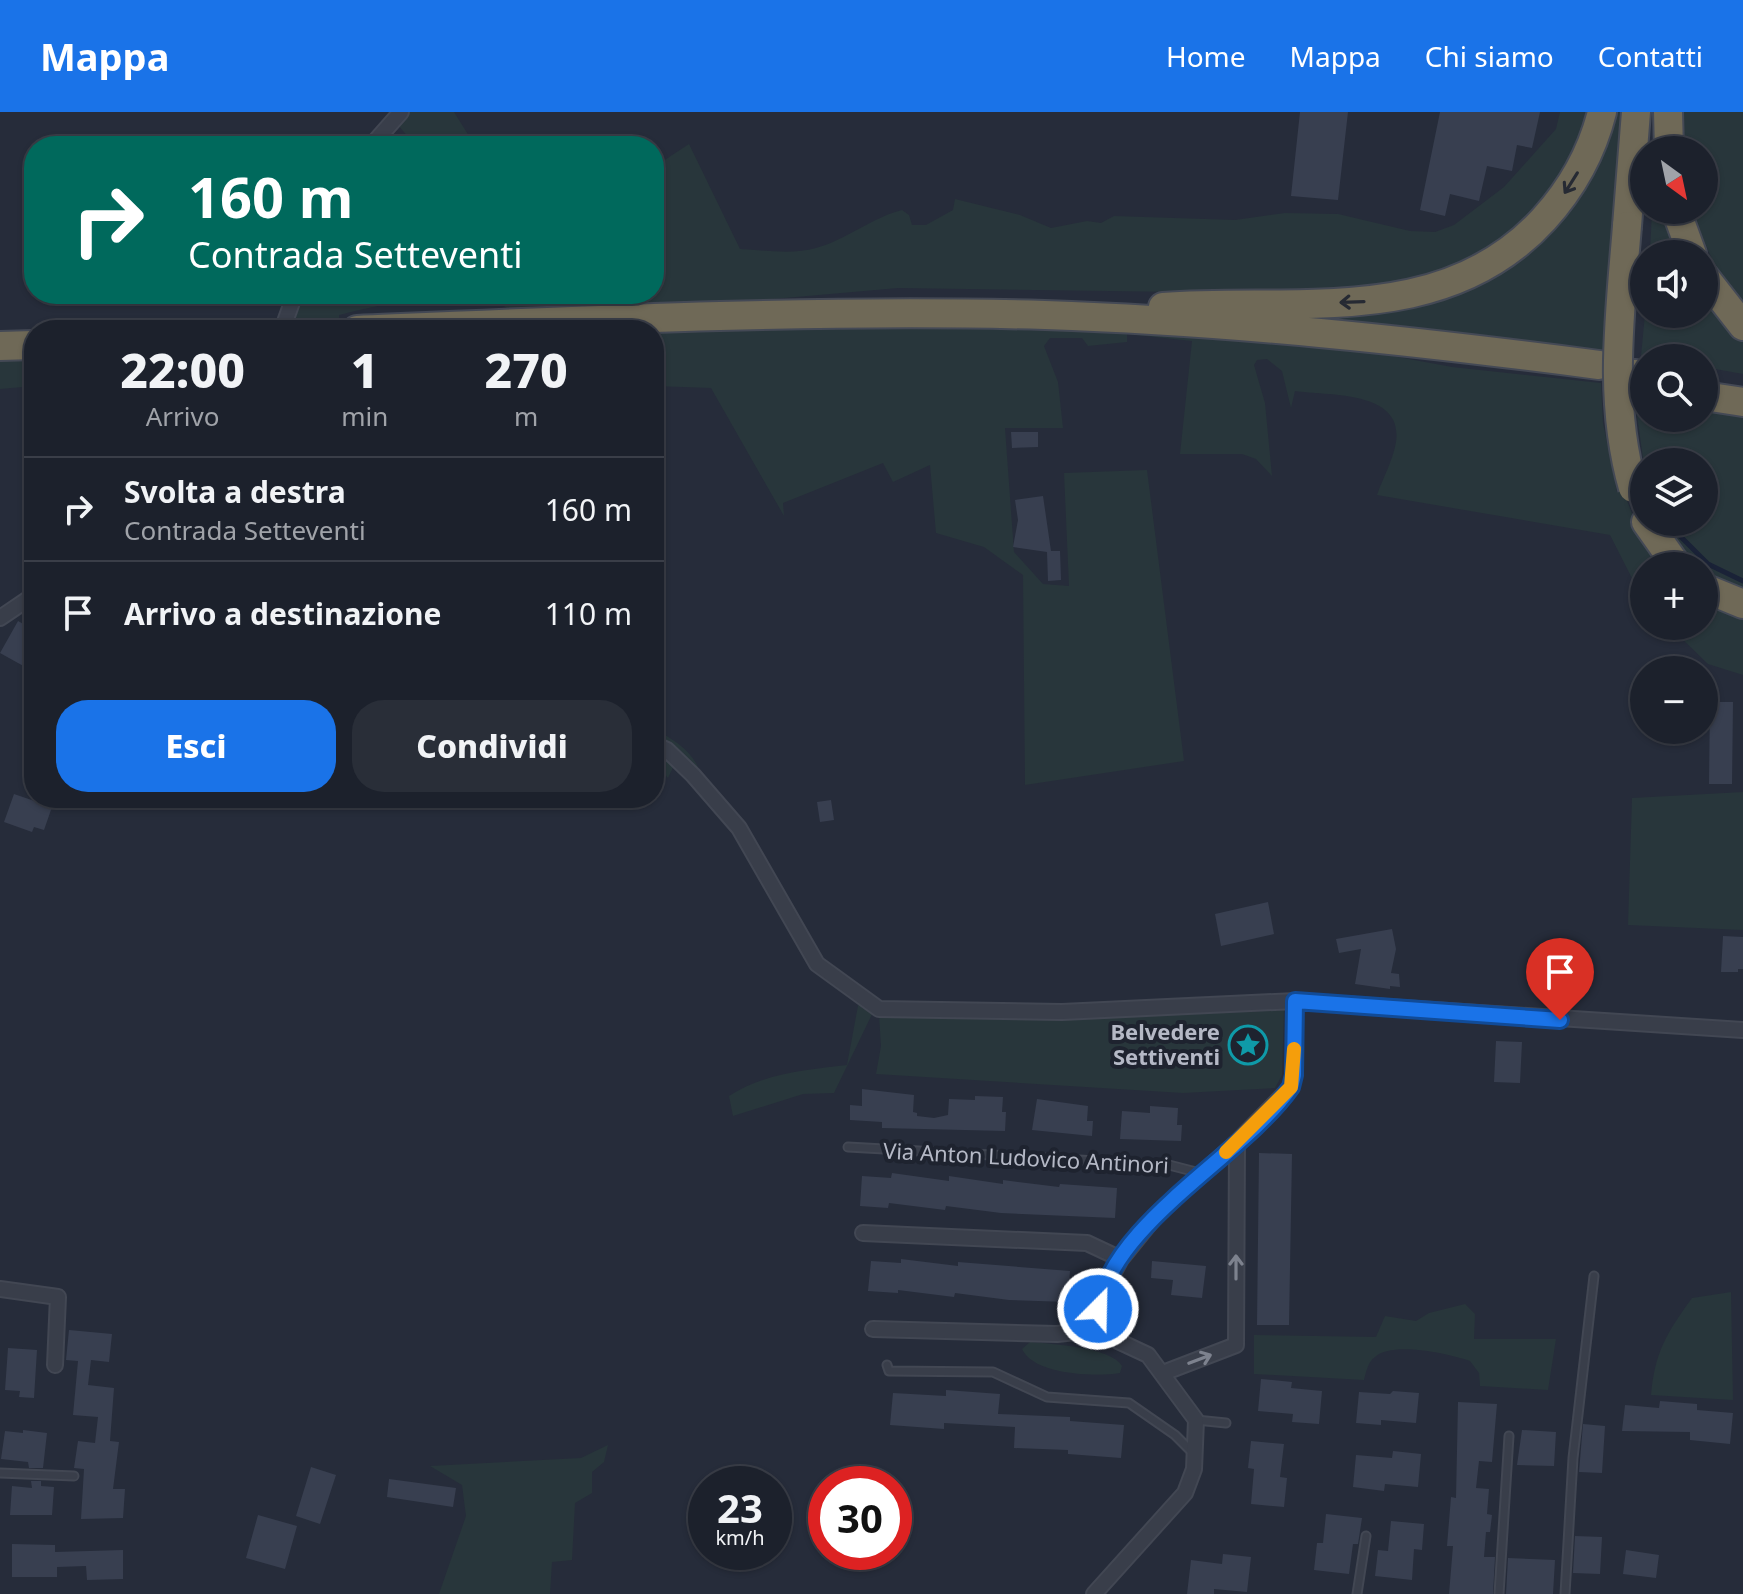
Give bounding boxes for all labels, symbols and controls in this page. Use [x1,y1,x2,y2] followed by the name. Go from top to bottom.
[40,30,169,82] text: Mappa
[1166,37,1246,75] text: Home
[1290,37,1381,75] text: Mappa
[1425,37,1554,75] text: Chi siamo
[1598,37,1703,75] text: Contatti
[1630,136,1718,224] north arrow
[1630,136,1718,744] map controls
[188,158,353,234] text: 160 m
[56,168,160,272] icon: right
[1562,171,1578,194] one-way arrow
[188,230,523,279] text: Contrada Setteventi
[1630,240,1718,328] button: sound
[1339,294,1366,309] one-way arrow
[120,337,245,402] text: 22:00
[351,337,379,402] text: 1
[485,337,568,402] text: 270
[1630,344,1718,432] button: search
[146,398,219,434] text: Arrivo
[341,398,388,434] text: min
[514,398,538,434] text: m
[1630,448,1718,536] button: layers
[124,471,346,512] text: Svolta a destra
[56,487,100,531] icon: right
[545,489,632,530] text: 160 m
[124,512,366,548] text: Contrada Setteventi
[1630,552,1718,640] button: +
[56,591,100,635] icon: arrive
[124,593,441,634] text: Arrivo a destinazione
[545,593,632,634] text: 110 m
[1630,656,1718,744] button: −
[56,700,336,792] button: Esci
[352,700,632,792] button: Condividi
[1526,938,1594,1020] pin
[1538,950,1582,994] icon: arrive
[1110,1016,1220,1071] place label: Belvedere Settiventi
[1227,1024,1269,1066] place icon: Belvedere Settiventi
[882,1135,1170,1179] street label: Via Anton Ludovico Antinori
[1228,1254,1244,1281] one-way arrow
[1056,1267,1140,1351] position arrow
[1187,1351,1212,1365] one-way arrow
[808,1466,912,1570] speed limit sign: 30
[717,1480,763,1535] text: 23
[715,1524,765,1551] text: km/h

